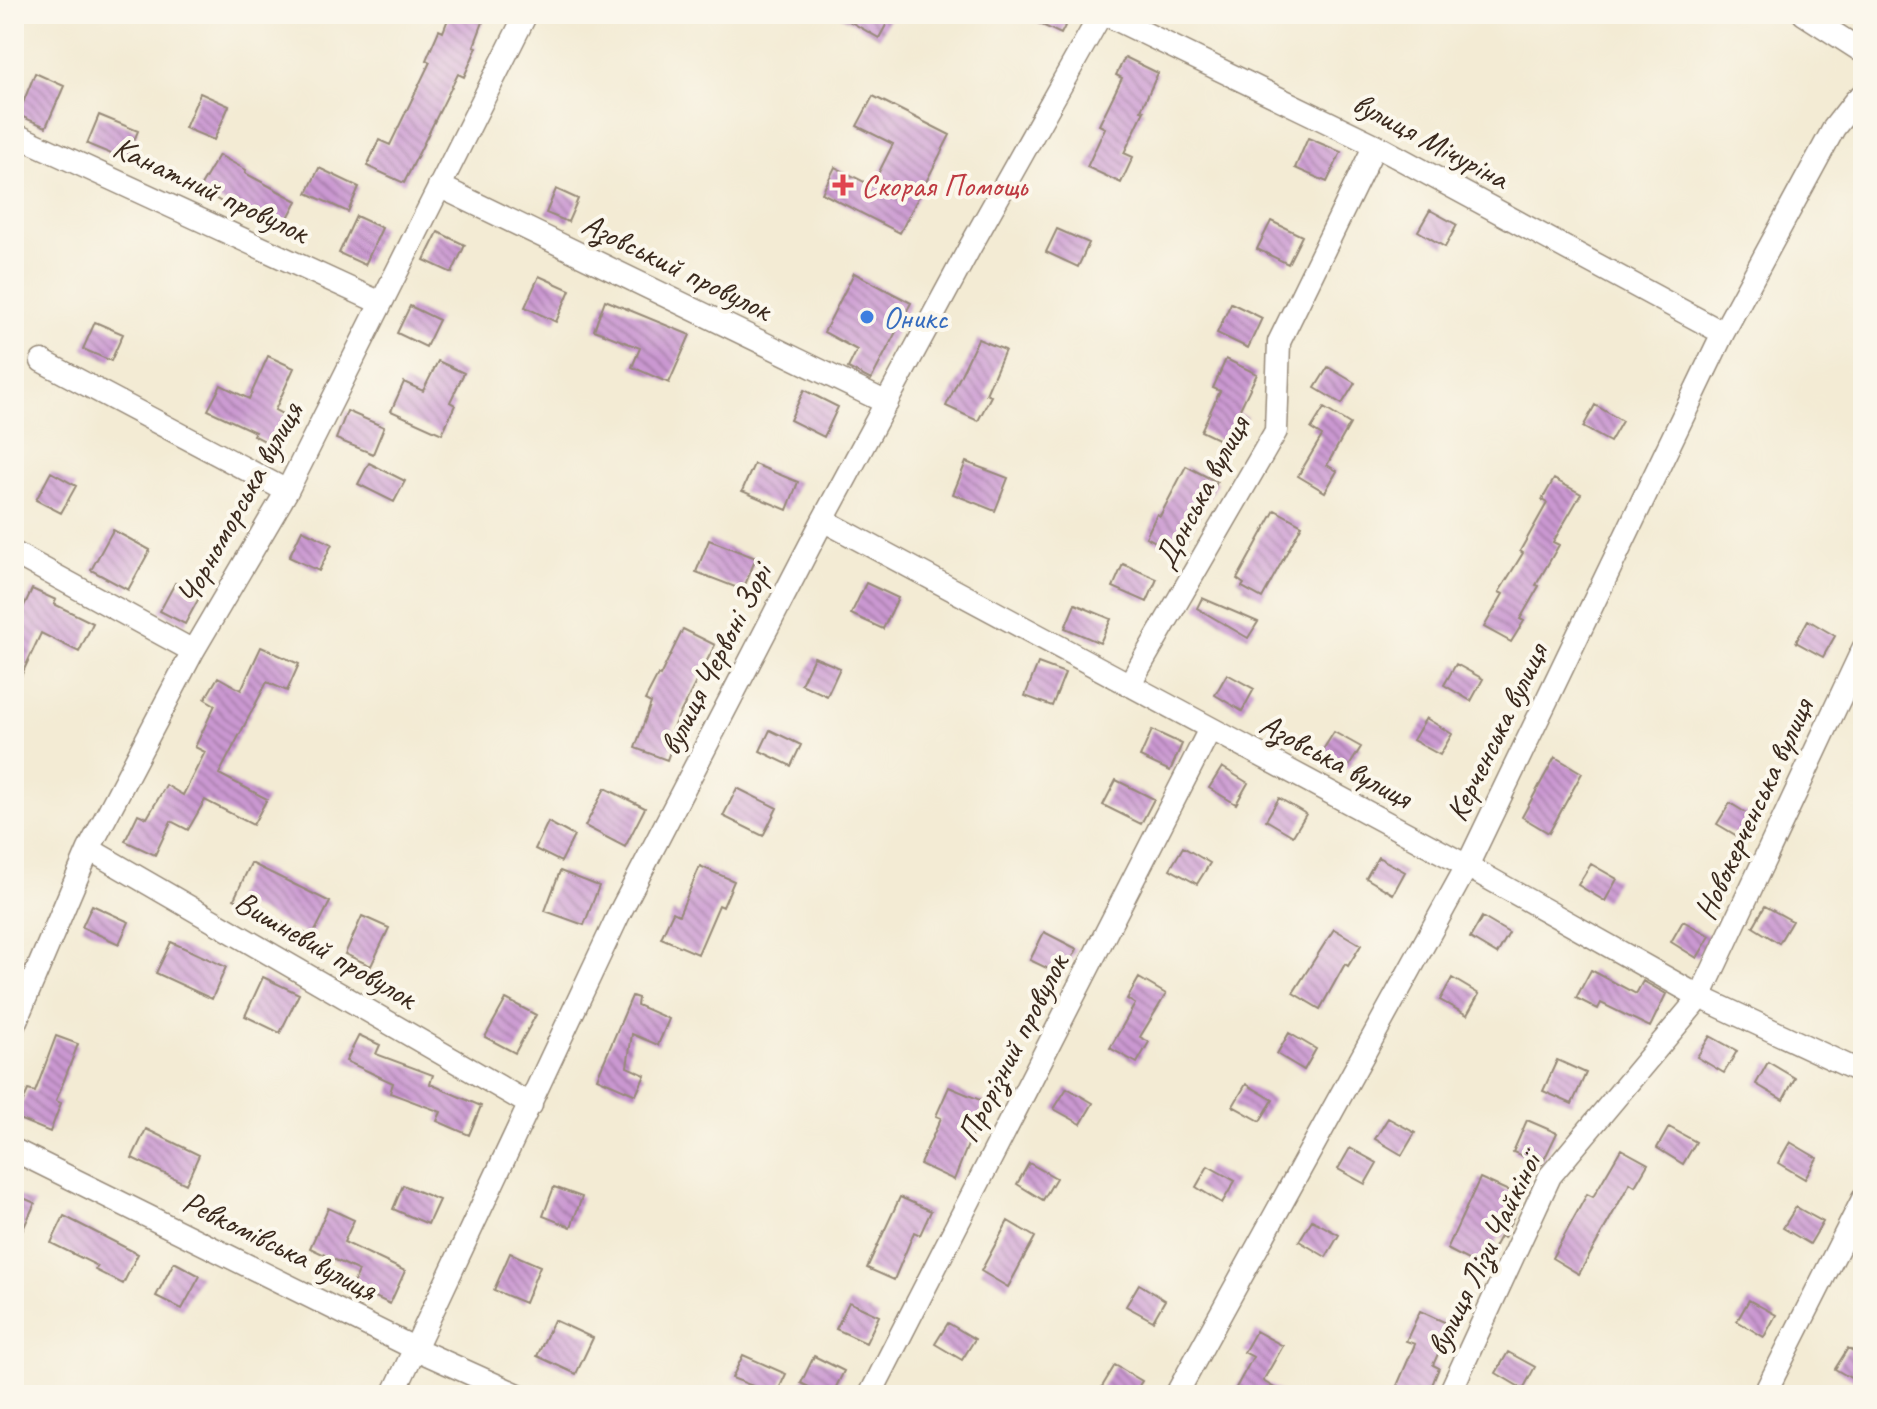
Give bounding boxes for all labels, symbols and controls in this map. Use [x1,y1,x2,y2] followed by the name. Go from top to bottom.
[1346,82,1517,200] street label: вулиця Мічуріна
[107,126,317,253] street label: Канатний провулок
[861,165,1029,206] place label: Скорая Помощь
[832,174,854,196] marker: Скорая Помощь
[576,203,780,331] street label: Азовський провулок
[883,297,949,338] place label: Оникс
[858,308,876,326] marker: Оникс
[167,393,313,612] street label: Чорноморська вулиця
[1144,407,1260,575] street label: Донська вулиця
[650,553,783,762] street label: вулиця Червоні Зорі
[1436,635,1558,828] street label: Керченська вулиця
[1684,690,1823,926] street label: Новокерченська вулиця
[1253,703,1420,818] street label: Азовська вулиця
[228,881,426,1019] street label: Вишневий провулок
[947,945,1078,1149] street label: Прорізний провулок
[1417,1141,1553,1362] street label: вулиця Лізи Чайкіної
[176,1181,385,1311] street label: Ревкомівська вулиця

